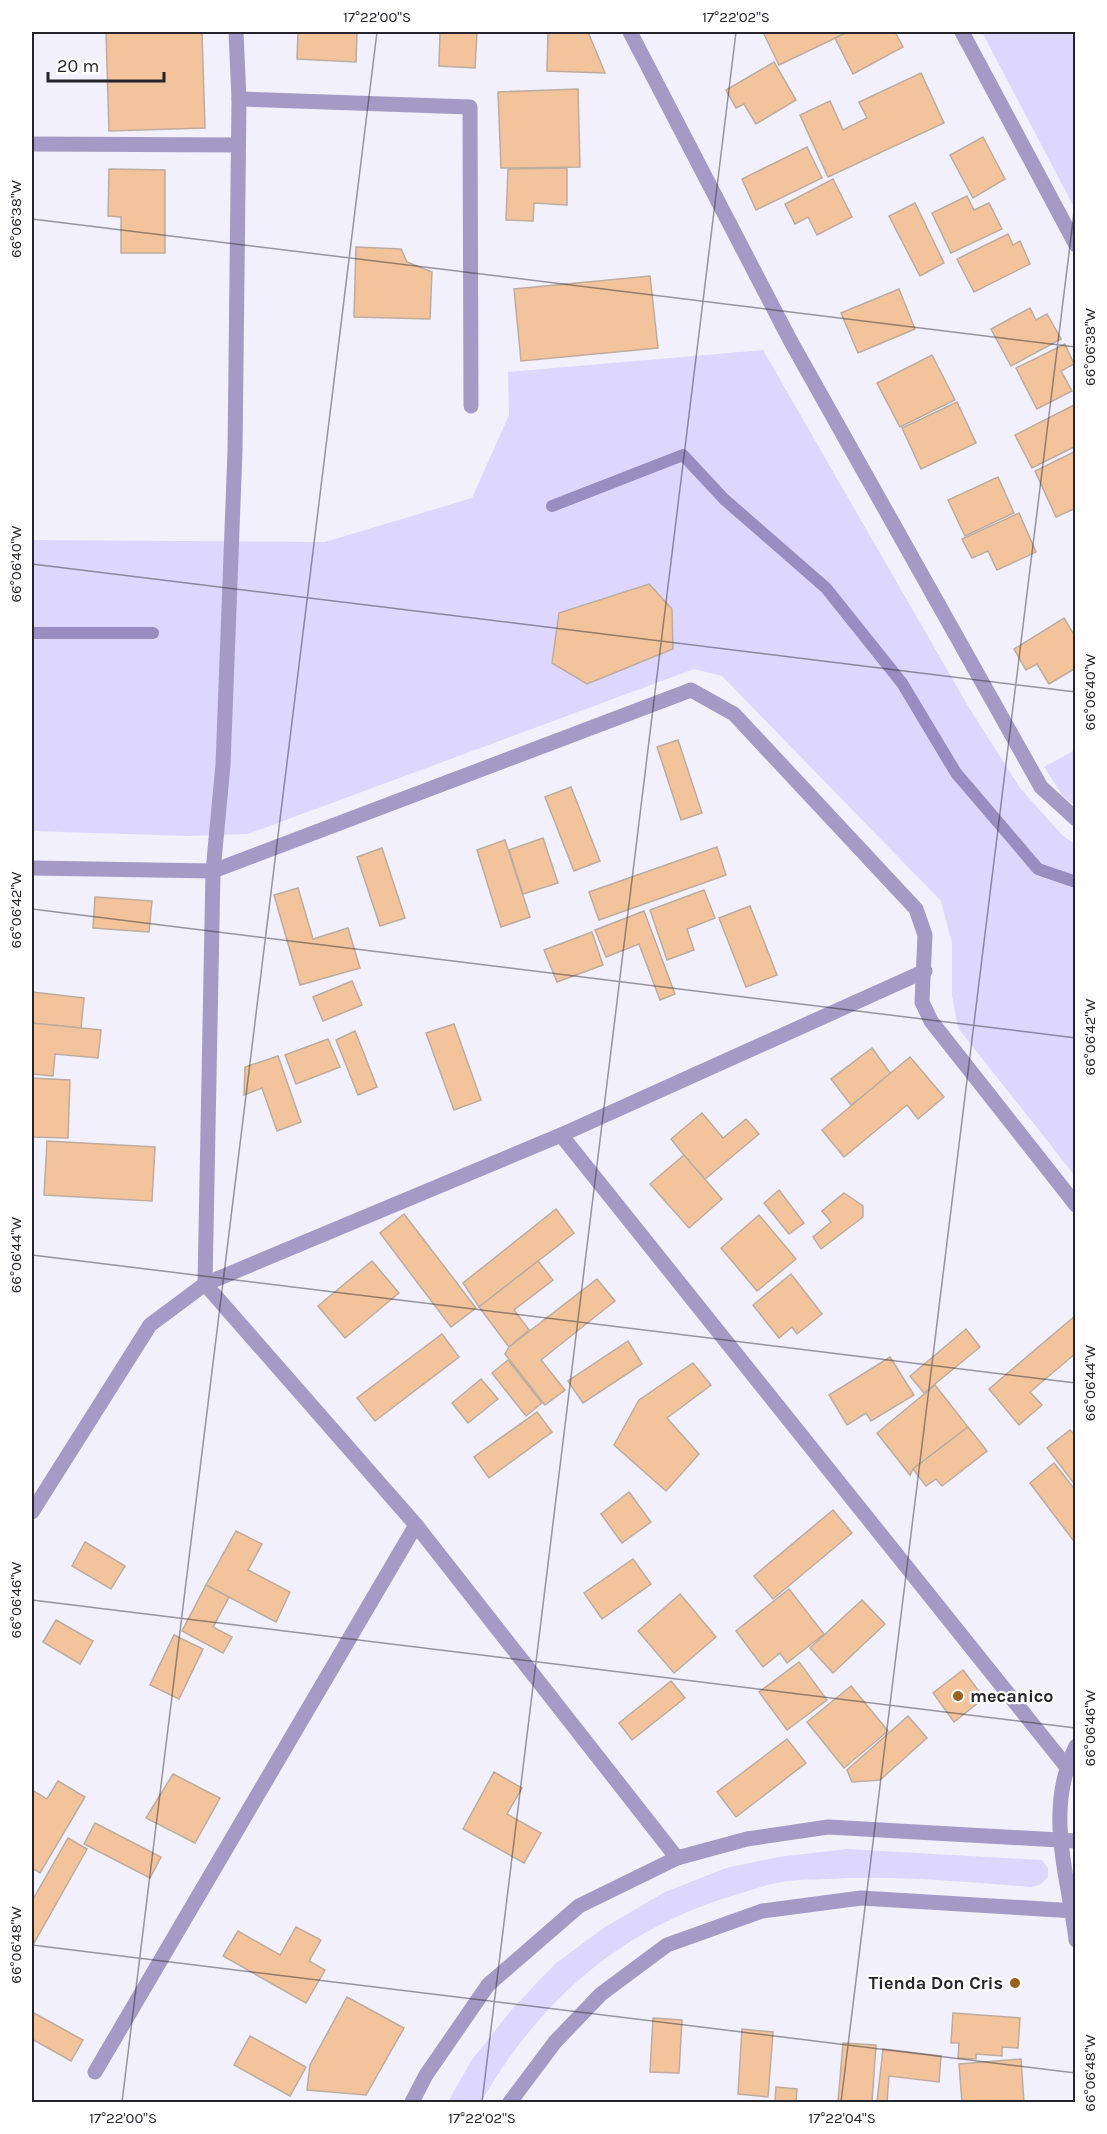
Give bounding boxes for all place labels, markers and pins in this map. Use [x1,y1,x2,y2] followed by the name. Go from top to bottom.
[970,1685,1054,1707] place label: mecanico
[951,1689,965,1703] marker: mecanico
[868,1972,1003,1994] place label: Tienda Don Cris
[1008,1976,1022,1990] marker: Tienda Don Cris

